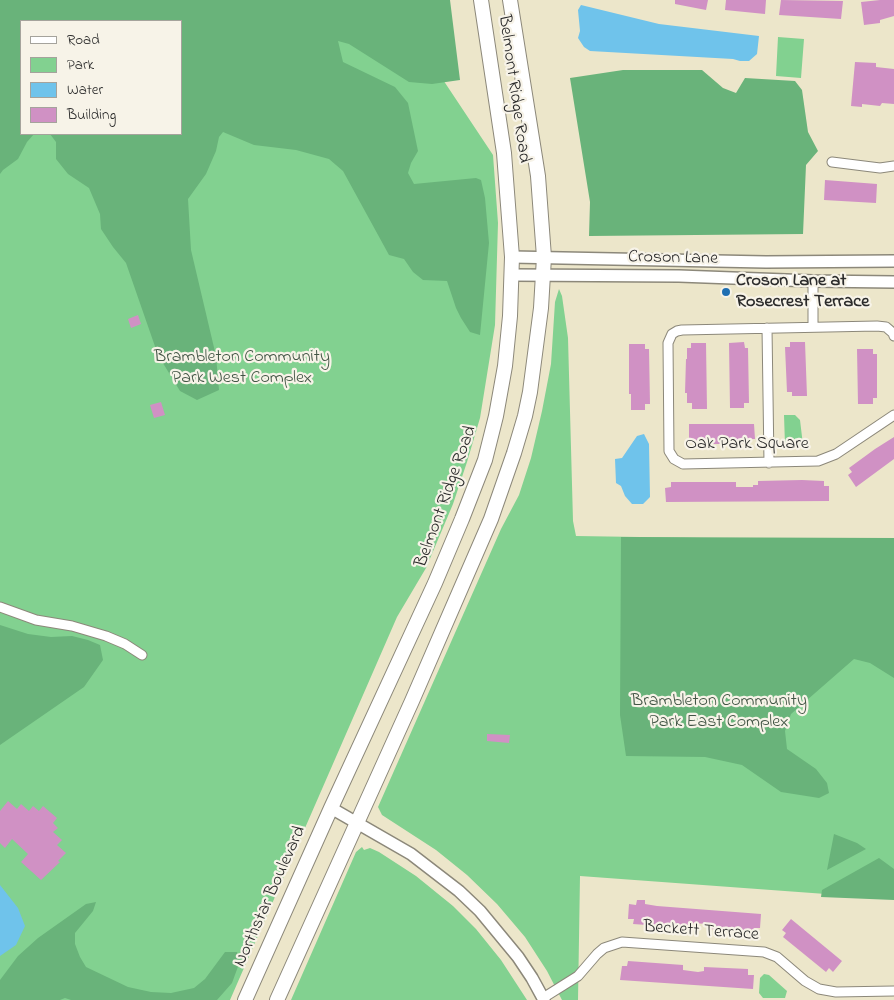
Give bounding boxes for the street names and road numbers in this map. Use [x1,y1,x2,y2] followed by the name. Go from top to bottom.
[492,14,534,164] street label: Belmont Ridge Road
[628,247,718,271] street label: Croson Lane
[411,423,483,571] street label: Belmont Ridge Road
[685,434,809,456] street label: Oak Park Square
[230,823,312,971] street label: Northstar Boulevard
[642,917,760,947] street label: Beckett Terrace

